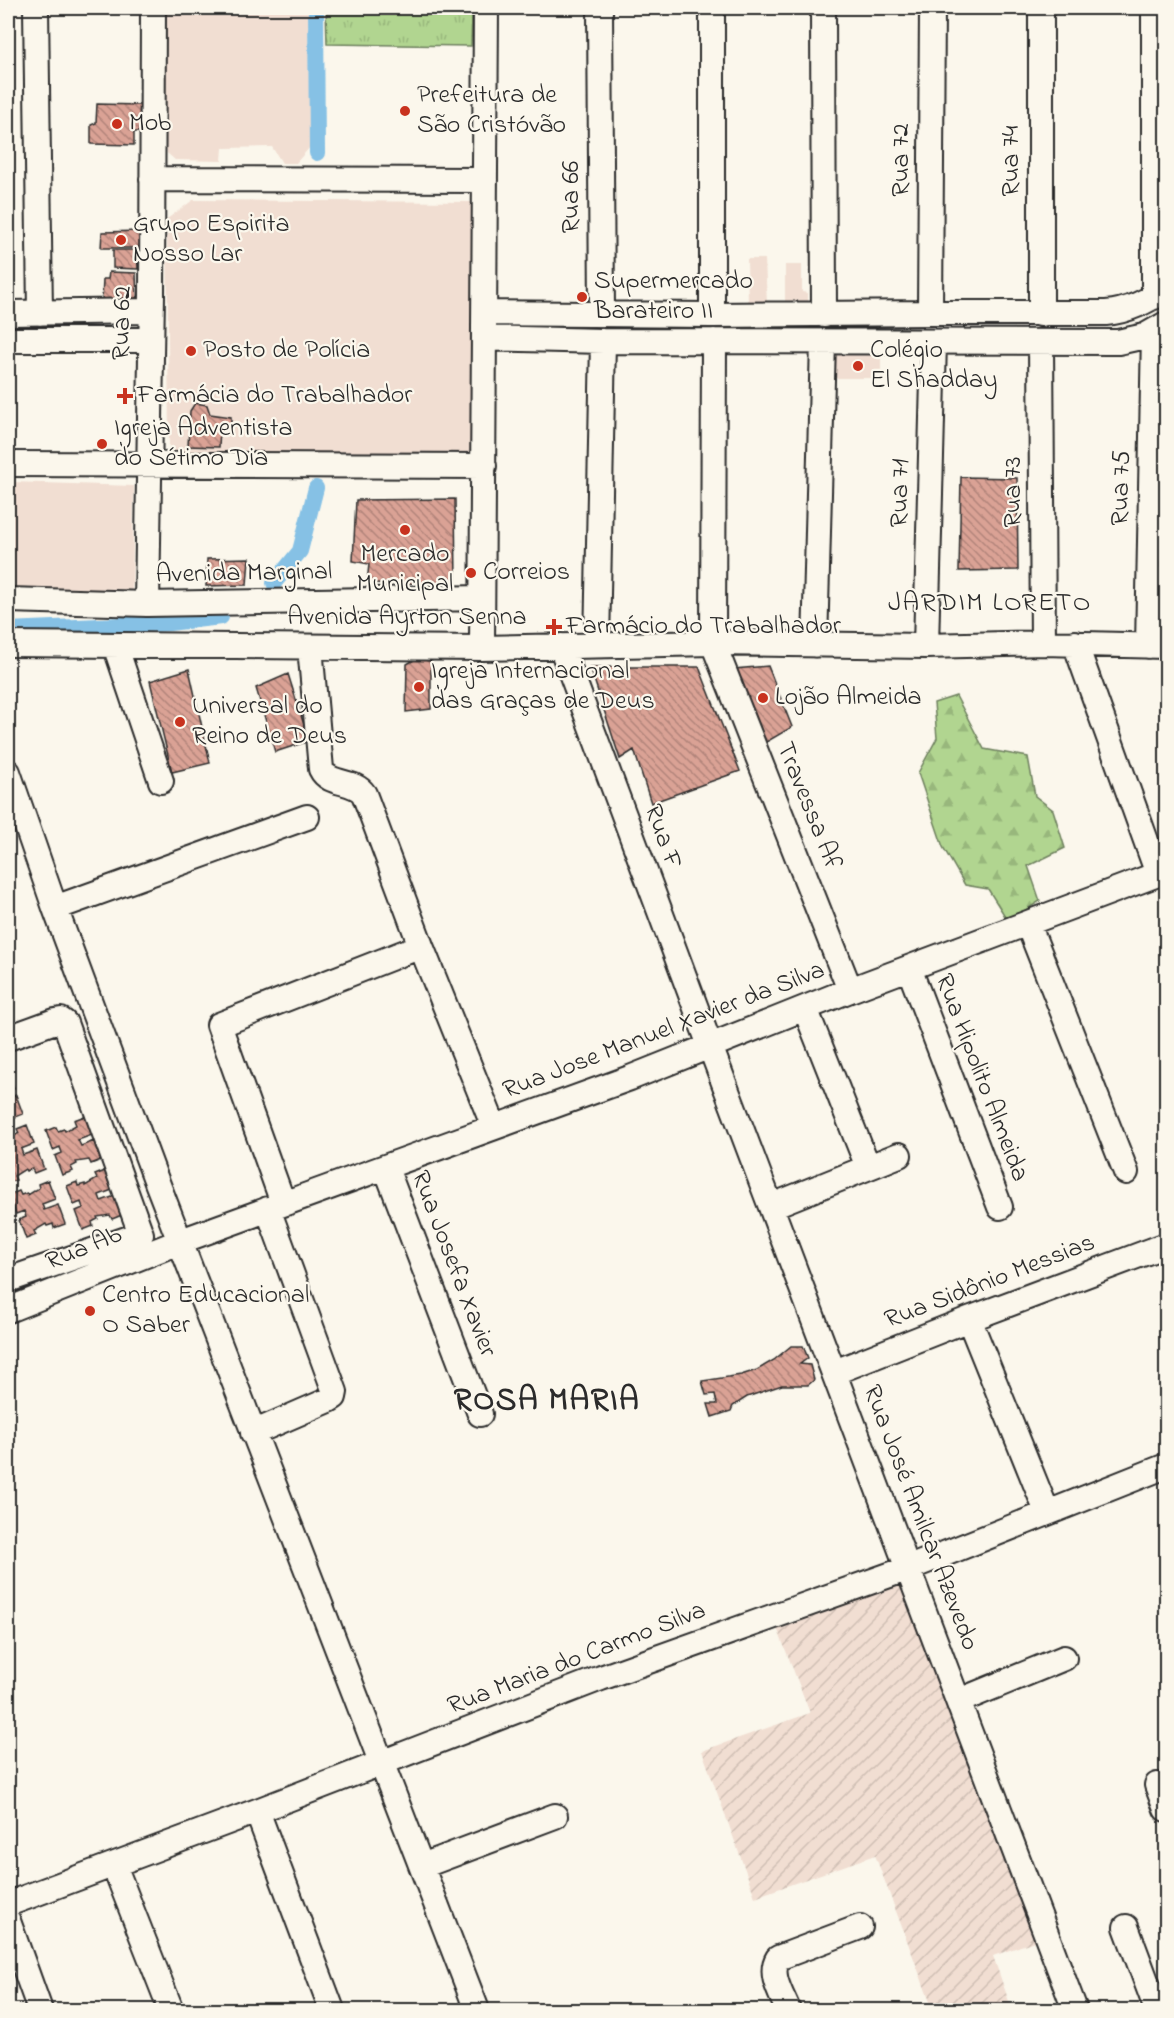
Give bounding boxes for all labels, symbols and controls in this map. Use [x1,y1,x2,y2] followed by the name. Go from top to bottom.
[417,77,566,145] place label: Prefeitura de São Cristóvão
[398,104,412,118] marker: Prefeitura de São Cristóvão
[129,105,172,143] place label: Mob
[110,117,124,131] marker: Mob
[883,123,921,197] street label: Rua 72
[993,125,1031,197] street label: Rua 74
[553,161,591,233] street label: Rua 66
[133,206,290,274] place label: Grupo Espirita Nosso Lar
[114,233,128,247] marker: Grupo Espirita Nosso Lar
[593,263,753,331] place label: Supermercado Barateiro II
[103,286,143,360] street label: Rua 62
[575,290,589,304] marker: Supermercado Barateiro II
[203,332,370,370] place label: Posto de Polícia
[870,332,997,400] place label: Colégio El Shadday
[184,344,198,358] marker: Posto de Polícia
[851,359,865,373] marker: Colégio El Shadday
[136,377,413,415] place label: Farmácia do Trabalhador
[118,389,132,403] marker: Farmácia do Trabalhador
[114,410,293,478] place label: Igreja Adventista do Sétimo Dia
[95,437,109,451] marker: Igreja Adventista do Sétimo Dia
[1102,450,1142,526] street label: Rua 75
[995,456,1033,528] street label: Rua 73
[881,458,921,528] street label: Rua 71
[398,523,412,537] marker: Mercado Municipal
[357,536,453,604] place label: Mercado Municipal
[155,553,333,595] street label: Avenida Marginal
[483,554,570,592] place label: Correios
[464,566,478,580] marker: Correios
[888,584,1092,623] district label: JARDIM LORETO
[287,599,527,637] street label: Avenida Ayrton Senna
[565,608,842,646] place label: Farmácio do Trabalhador
[547,620,561,634] marker: Farmácio do Trabalhador
[431,653,655,721] place label: Igreja Internacional das Graças de Deus
[775,679,922,717] place label: Lojão Almeida
[412,680,426,694] marker: Igreja Internacional das Graças de Deus
[192,688,347,756] place label: Universal do Reino de Deus
[756,691,770,705] marker: Lojão Almeida
[173,715,187,729] marker: Universal do Reino de Deus
[765,737,851,876] street label: Travessa Af
[633,799,691,875] street label: Rua F
[497,952,831,1110] street label: Rua Jose Manuel Xavier da Silva
[924,969,1038,1187] street label: Rua Hipolito Almeida
[400,1165,506,1364] street label: Rua Josefa Xavier
[40,1216,128,1282] street label: Rua Ab
[879,1224,1101,1340] street label: Rua Sidônio Messias
[102,1277,309,1345] place label: Centro Educacional O Saber
[83,1304,97,1318] marker: Centro Educacional O Saber
[454,1378,640,1425] district label: ROSA MARIA
[852,1380,988,1656] street label: Rua José Amilcar Azevedo
[442,1592,712,1726] street label: Rua Maria do Carmo Silva

